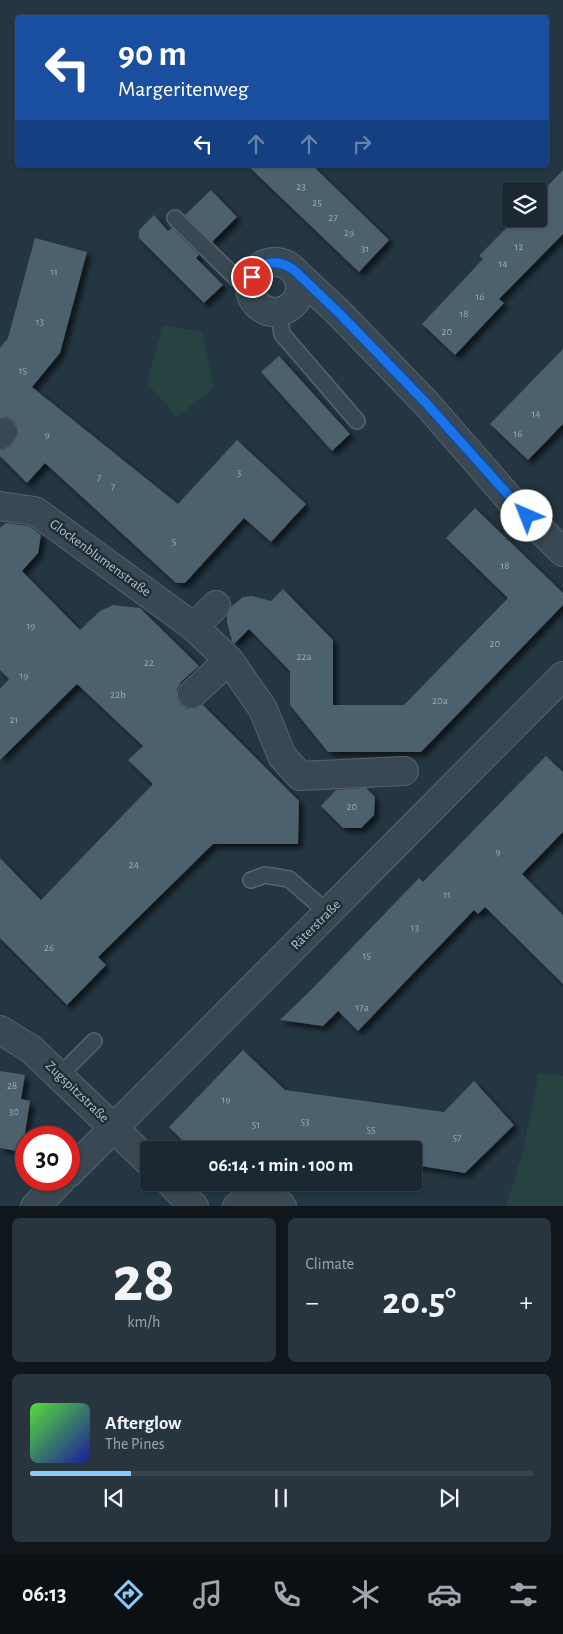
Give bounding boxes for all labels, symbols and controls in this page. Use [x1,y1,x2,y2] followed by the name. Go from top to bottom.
[35,35,100,100] icon: left
[118,37,187,72] text: 90 m
[118,78,248,100] text: Margeritenweg
[189,130,217,158] icon: left
[242,130,270,158] icon: ahead
[295,130,323,158] icon: ahead
[348,130,376,158] icon: right
[296,181,306,192] house number: 23
[502,182,547,227] map controls
[502,182,547,227] button: layers
[312,197,322,208] house number: 25
[328,212,338,223] house number: 27
[344,227,354,238] house number: 29
[515,241,523,252] house number: 12
[361,243,369,254] house number: 31
[231,256,273,298] pin
[498,258,508,269] house number: 14
[238,263,266,291] icon: arrive
[50,266,58,277] house number: 11
[476,291,484,302] house number: 16
[460,308,469,319] house number: 18
[36,316,45,327] house number: 13
[442,326,453,337] house number: 20
[19,365,28,376] house number: 15
[531,408,541,419] house number: 14
[514,428,522,439] house number: 16
[44,429,50,440] house number: 9
[237,467,242,478] house number: 3
[97,472,102,483] house number: 7
[111,481,116,492] house number: 7
[500,489,552,541] position arrow
[47,517,153,599] street label: Glockenblumenstraße
[172,536,177,547] house number: 5
[501,560,510,571] house number: 18
[27,620,35,631] house number: 19
[490,638,501,649] house number: 20
[296,651,312,662] house number: 22a
[144,657,154,668] house number: 22
[20,670,28,681] house number: 19
[110,689,126,700] house number: 22b
[432,695,448,706] house number: 20a
[10,714,18,725] house number: 21
[347,801,358,812] house number: 20
[495,846,501,857] house number: 9
[129,859,139,870] house number: 24
[443,889,451,900] house number: 11
[288,897,344,953] street label: Räterstraße
[411,922,420,933] house number: 13
[44,942,54,953] house number: 26
[363,950,372,961] house number: 15
[355,1002,369,1013] house number: 17a
[43,1059,111,1125] street label: Zugspitzstraße
[7,1080,17,1091] house number: 28
[222,1094,230,1105] house number: 19
[9,1106,19,1117] house number: 30
[300,1116,310,1127] house number: 53
[252,1119,260,1130] house number: 51
[366,1124,376,1135] house number: 55
[15,1126,80,1191] speed limit sign: 30
[452,1132,462,1143] house number: 57
[209,1156,353,1175] text: 06:14 · 1 min · 100 m
[112,1248,175,1313] text: 28
[306,1256,354,1272] text: Climate
[382,1283,456,1321] text: 20.5°
[306,1289,319,1317] text: −
[520,1289,533,1317] text: +
[127,1314,160,1330] text: km/h
[105,1414,181,1433] text: Afterglow
[105,1436,165,1452] text: The Pines
[100,1484,128,1512] icon: previous
[267,1484,295,1512] icon: pause
[435,1484,463,1512] icon: next
[111,1577,146,1612] icon: directions
[190,1577,225,1612] icon: music
[269,1577,304,1612] icon: phone
[348,1577,383,1612] icon: climate
[427,1577,462,1612] icon: car
[506,1577,541,1612] icon: filters
[22,1583,67,1605] text: 06:13

